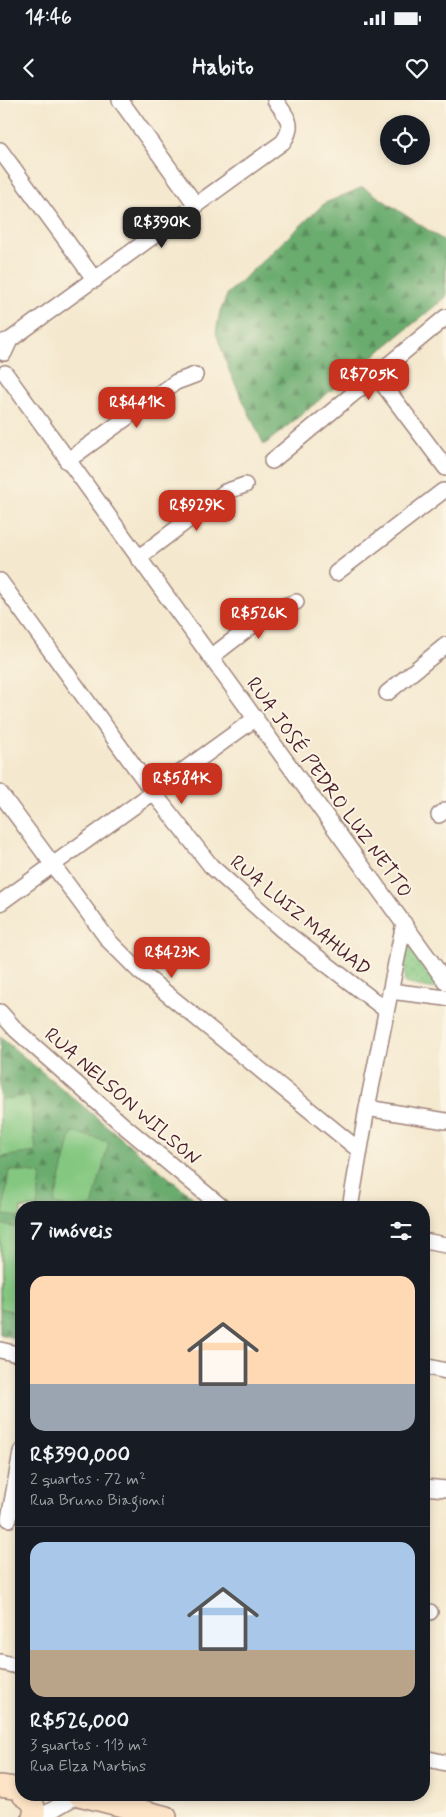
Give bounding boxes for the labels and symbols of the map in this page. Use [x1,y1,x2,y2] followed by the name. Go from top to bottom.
[121,206,203,249] pin: R$390K
[328,358,410,401] pin: R$705K
[96,386,178,429] pin: R$441K
[156,490,238,532] pin: R$929K
[218,598,300,640] pin: R$526K
[239,672,418,904] street label: RUA JOSÉ PEDRO LUZ NETTO
[141,762,223,805] pin: R$584K
[224,849,376,983] street label: RUA LUIZ MAHUAD
[131,936,213,979] pin: R$423K
[38,1022,206,1172] street label: RUA NELSON WILSON

